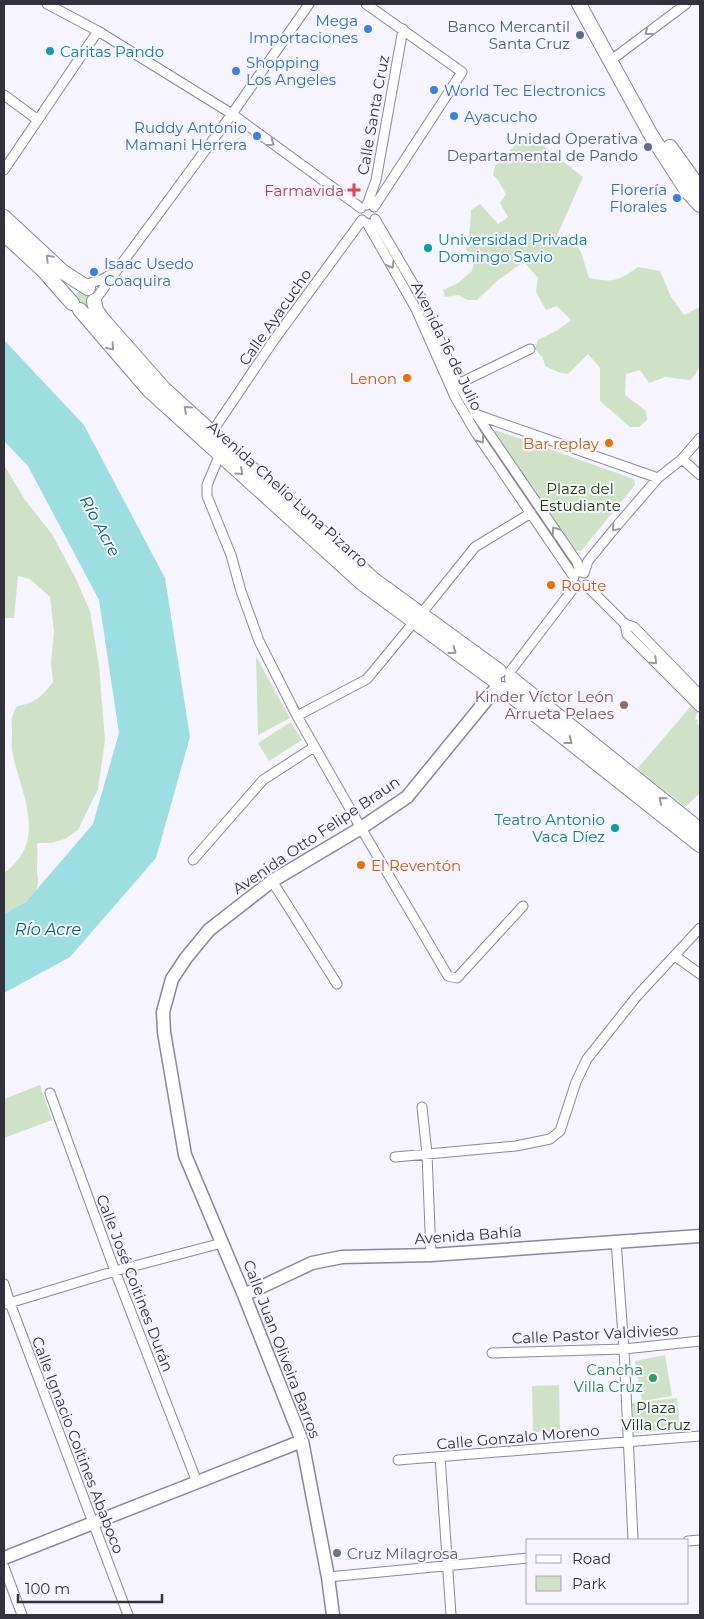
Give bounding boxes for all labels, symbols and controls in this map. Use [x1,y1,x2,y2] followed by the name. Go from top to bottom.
[249,11,358,47] place label: Mega Importaciones
[447,17,570,53] place label: Banco Mercantil Santa Cruz
[362,23,374,35] marker: Mega Importaciones
[645,27,654,35] one-way arrow
[574,29,586,41] marker: Banco Mercantil Santa Cruz
[60,42,164,61] place label: Caritas Pando
[44,45,56,57] marker: Caritas Pando
[246,53,336,89] place label: Shopping Los Angeles
[353,53,393,177] street label: Calle Santa Cruz
[230,65,242,77] marker: Shopping Los Angeles
[444,81,605,100] place label: World Tec Electronics
[428,84,440,96] marker: World Tec Electronics
[464,107,538,126] place label: Ayacucho
[448,110,460,122] marker: Ayacucho
[125,118,247,154] place label: Ruddy Antonio Mamani Herrera
[447,129,638,165] place label: Unidad Operativa Departamental de Pando
[251,130,263,142] marker: Ruddy Antonio Mamani Herrera
[265,137,275,146] one-way arrow
[642,141,654,153] marker: Unidad Operativa Departamental de Pando
[609,180,667,216] place label: Florería Florales
[264,181,344,200] place label: Farmavida
[348,184,360,196] marker: Farmavida
[671,192,683,204] marker: Florería Florales
[438,230,588,266] place label: Universidad Privada Domingo Savio
[422,242,434,254] marker: Universidad Privada Domingo Savio
[104,254,194,290] place label: Isaac Usedo Coaquira
[46,255,55,264] one-way arrow
[385,260,395,269] one-way arrow
[235,265,315,369] street label: Calle Ayacucho
[88,266,100,278] marker: Isaac Usedo Coaquira
[408,278,486,414] street label: Avenida 16 de Julio
[106,341,115,350] one-way arrow
[350,369,397,388] place label: Lenon
[401,372,413,384] marker: Lenon
[183,406,192,415] one-way arrow
[204,417,372,571] street label: Avenida Chelio Luna Pizarro
[523,434,600,453] place label: Bar replay
[475,435,484,444] one-way arrow
[603,437,615,449] marker: Bar replay
[234,466,243,475] one-way arrow
[539,479,621,515] park label: Plaza del Estudiante
[76,492,124,560] water label: Río Acre
[612,522,621,531] one-way arrow
[552,527,561,536] one-way arrow
[561,576,606,595] place label: Route
[545,579,557,591] marker: Route
[447,645,457,654] one-way arrow
[649,655,658,664] one-way arrow
[475,687,614,723] place label: Kinder Víctor León Arrueta Pelaes
[618,699,630,711] marker: Kinder Víctor León Arrueta Pelaes
[563,735,572,743] one-way arrow
[229,772,403,898] street label: Avenida Otto Felipe Braun
[659,797,668,805] one-way arrow
[495,810,605,846] place label: Teatro Antonio Vaca Díez
[609,822,621,834] marker: Teatro Antonio Vaca Díez
[371,856,461,875] place label: El Reventón
[355,859,367,871] marker: El Reventón
[15,920,81,939] water label: Río Acre
[92,1192,178,1374] street label: Calle José Coitines Durán
[414,1222,522,1248] street label: Avenida Bahía
[239,1257,325,1441] street label: Calle Juan Oliveira Barros
[511,1320,679,1348] street label: Calle Pastor Valdivieso
[28,1334,128,1556] street label: Calle Ignacio Coitines Ababoco
[574,1360,643,1396] place label: Cancha Villa Cruz
[647,1372,659,1384] marker: Cancha Villa Cruz
[621,1398,691,1434] park label: Plaza Villa Cruz
[436,1420,600,1454] street label: Calle Gonzalo Moreno
[526,1539,689,1604] legend
[347,1544,458,1563] place label: Cruz Milagrosa
[331,1547,343,1559] marker: Cruz Milagrosa
[572,1549,611,1568] text: Road
[18,1572,161,1604] scale bar
[572,1574,606,1593] text: Park
[25,1579,70,1598] text: 100 m

